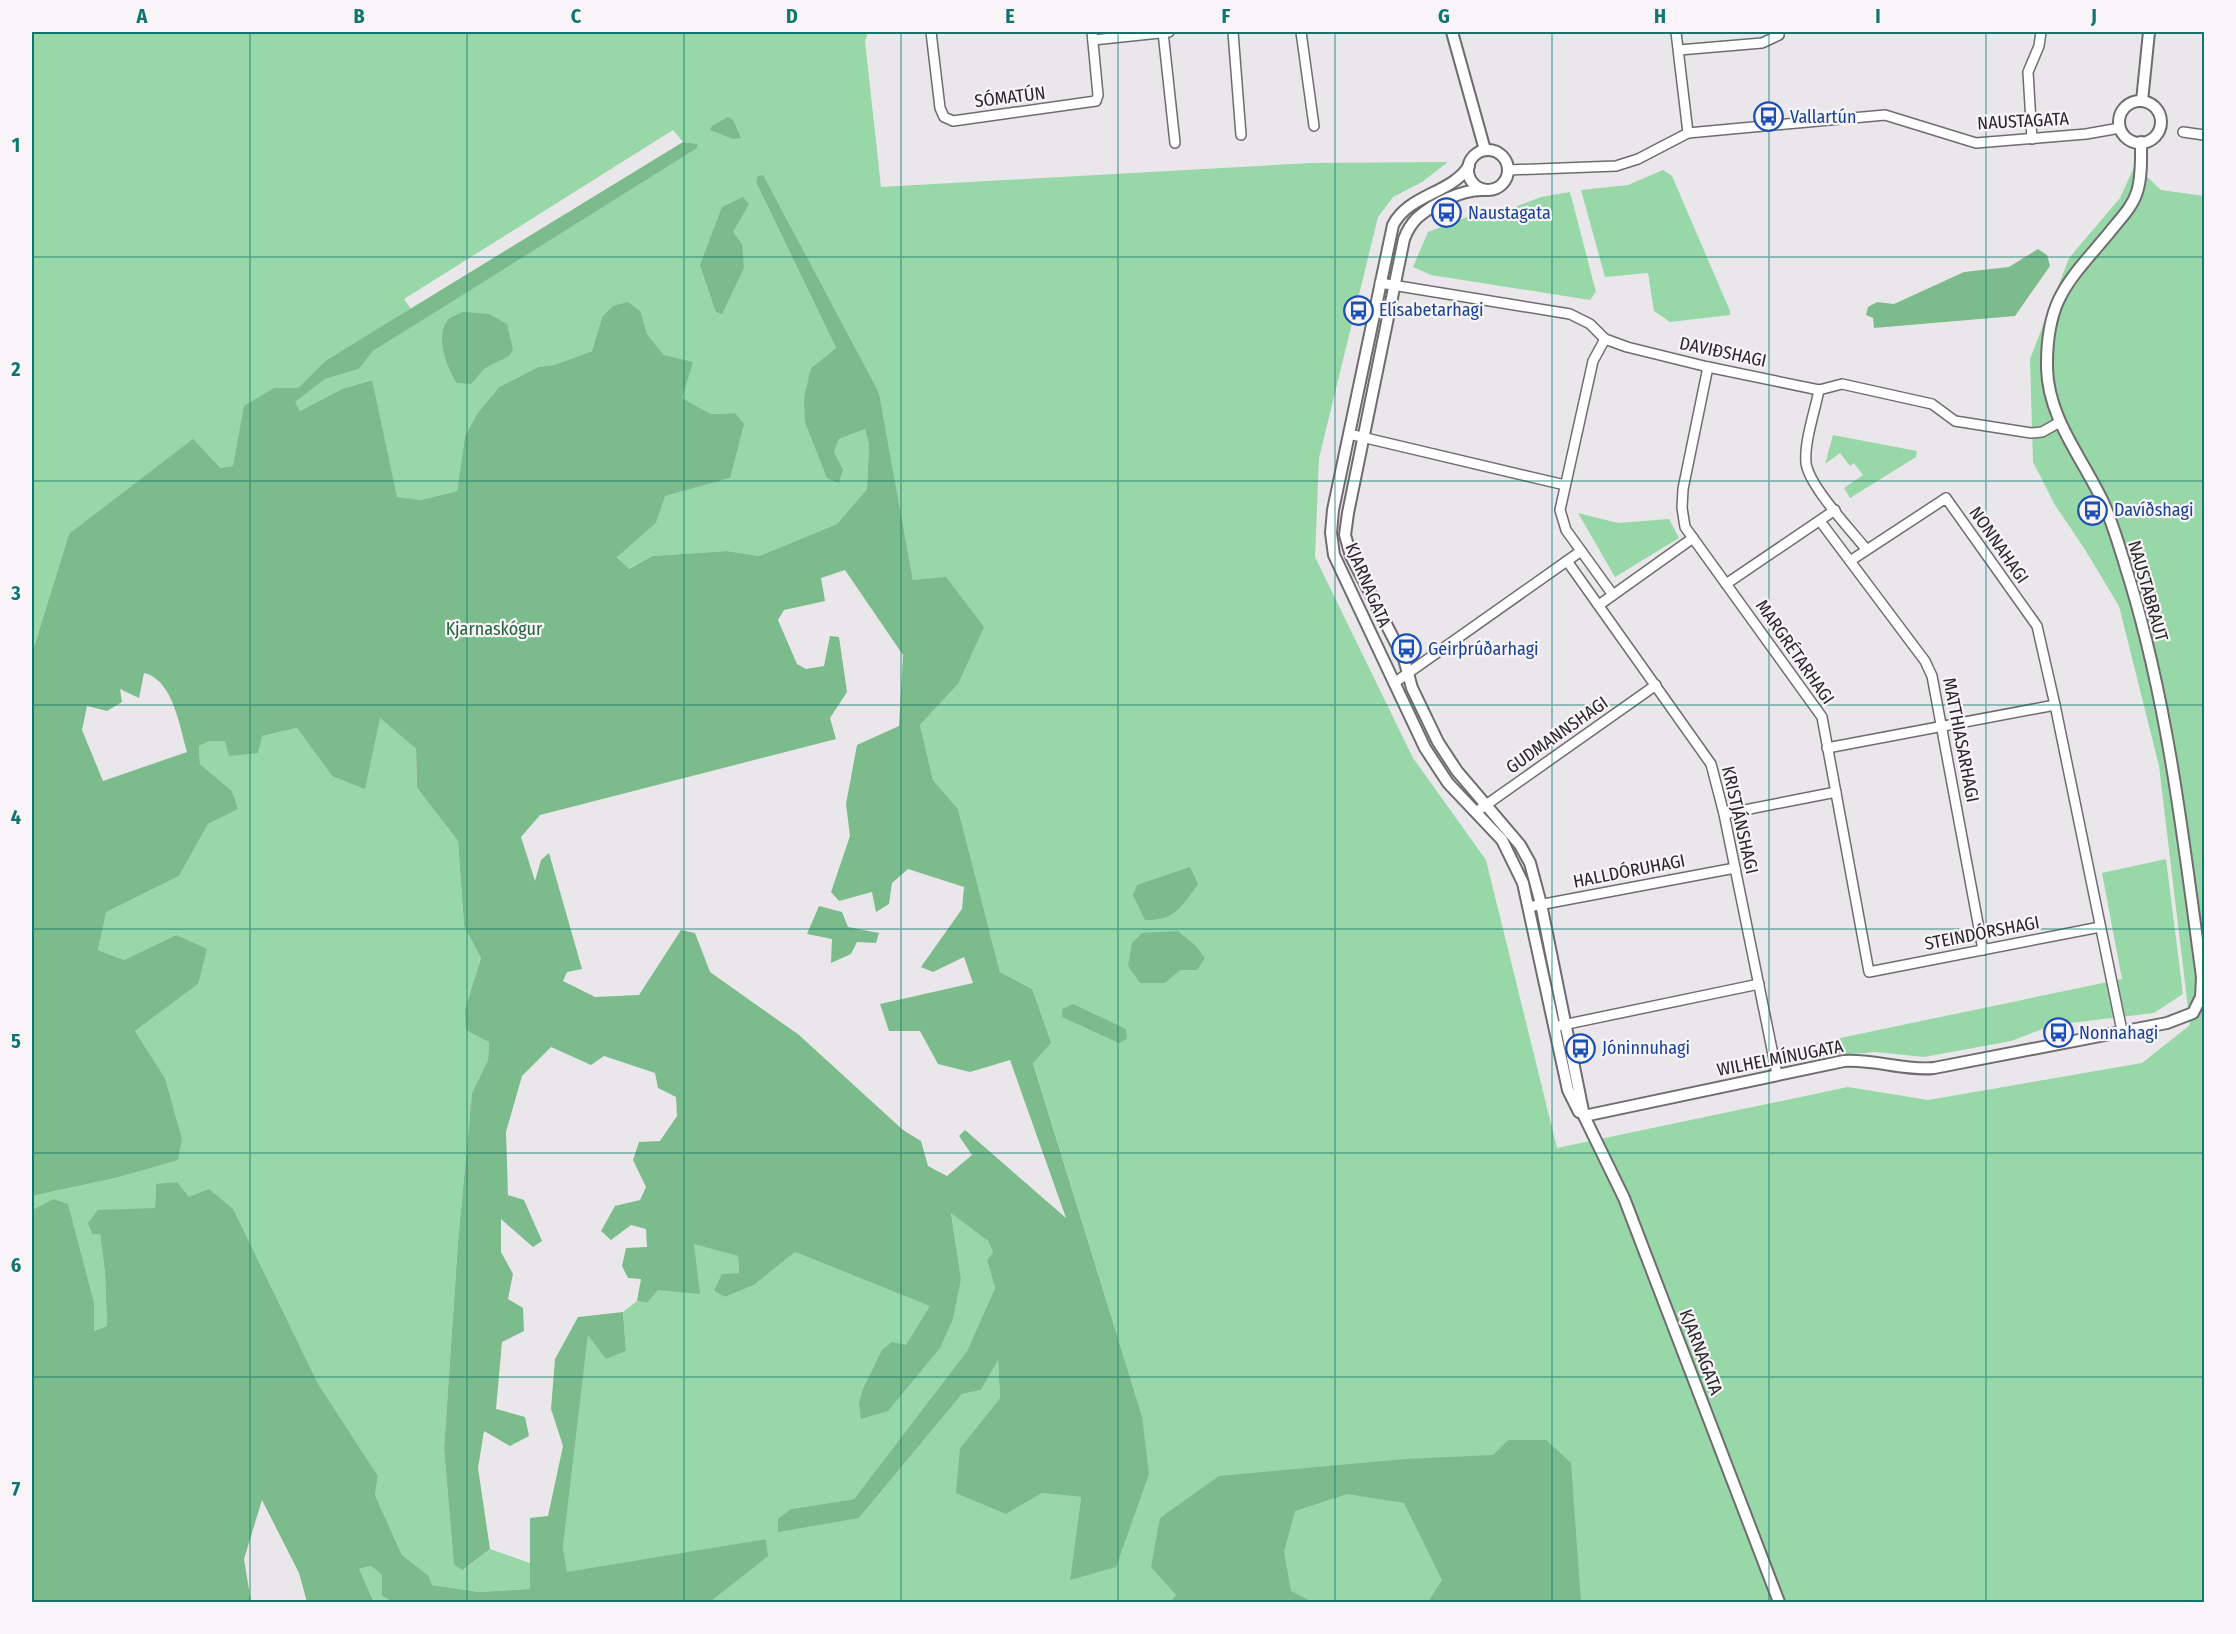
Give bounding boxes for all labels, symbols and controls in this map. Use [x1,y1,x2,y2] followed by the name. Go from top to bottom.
[136,4,149,28] text: A
[353,4,365,28] text: B
[571,4,582,28] text: C
[786,4,798,28] text: D
[1005,4,1015,28] text: E
[1222,4,1231,28] text: F
[1438,4,1450,28] text: G
[1654,4,1666,28] text: H
[1875,4,1881,28] text: I
[2090,4,2097,28] text: J
[973,81,1047,112] street label: SÓMATÚN
[1753,101,1785,133] bus stop icon: Vallartún
[1790,106,1856,128] place label: Vallartún
[1977,108,2070,134] street label: NAUSTAGATA
[12,133,20,157] text: 1
[1431,197,1463,229] bus stop icon: Naustagata
[1468,202,1551,224] place label: Naustagata
[1342,294,1374,326] bus stop icon: Elísabetarhagi
[1379,299,1483,321] place label: Elísabetarhagi
[1678,332,1768,372] street label: DAVIÐSHAGI
[10,357,21,381] text: 2
[2077,494,2109,526] bus stop icon: Davíðshagi
[2114,499,2193,521] place label: Davíðshagi
[1965,502,2033,588] street label: NONNAHAGI
[2123,538,2173,645] street label: NAUSTABRAUT
[1340,539,1396,631] street label: KJARNAGATA
[10,581,21,605] text: 3
[1751,595,1840,708] street label: MARGRÉTARHAGI
[446,618,543,640] park label: Kjarnaskógur
[1391,633,1423,665] bus stop icon: Geirþrúðarhagi
[1428,638,1539,660] place label: Geirþrúðarhagi
[1938,676,1984,804] street label: MATTHIASARHAGI
[1502,692,1612,778] street label: GUDMANNSHAGI
[1717,764,1764,876] street label: KRISTJÁNSHAGI
[11,805,21,829] text: 4
[1571,849,1687,893] street label: HALLDÓRUHAGI
[1923,911,2041,955] street label: STEINDÓRSHAGI
[2042,1017,2074,1049] bus stop icon: Nonnahagi
[2079,1022,2158,1044] place label: Nonnahagi
[11,1029,21,1053] text: 5
[1565,1032,1597,1064] bus stop icon: Jóninnuhagi
[1715,1034,1846,1081] street label: WILHELMÍNUGATA
[1602,1037,1690,1059] place label: Jóninnuhagi
[11,1253,21,1277] text: 6
[1675,1306,1728,1398] street label: KJARNAGATA
[12,1477,21,1501] text: 7

